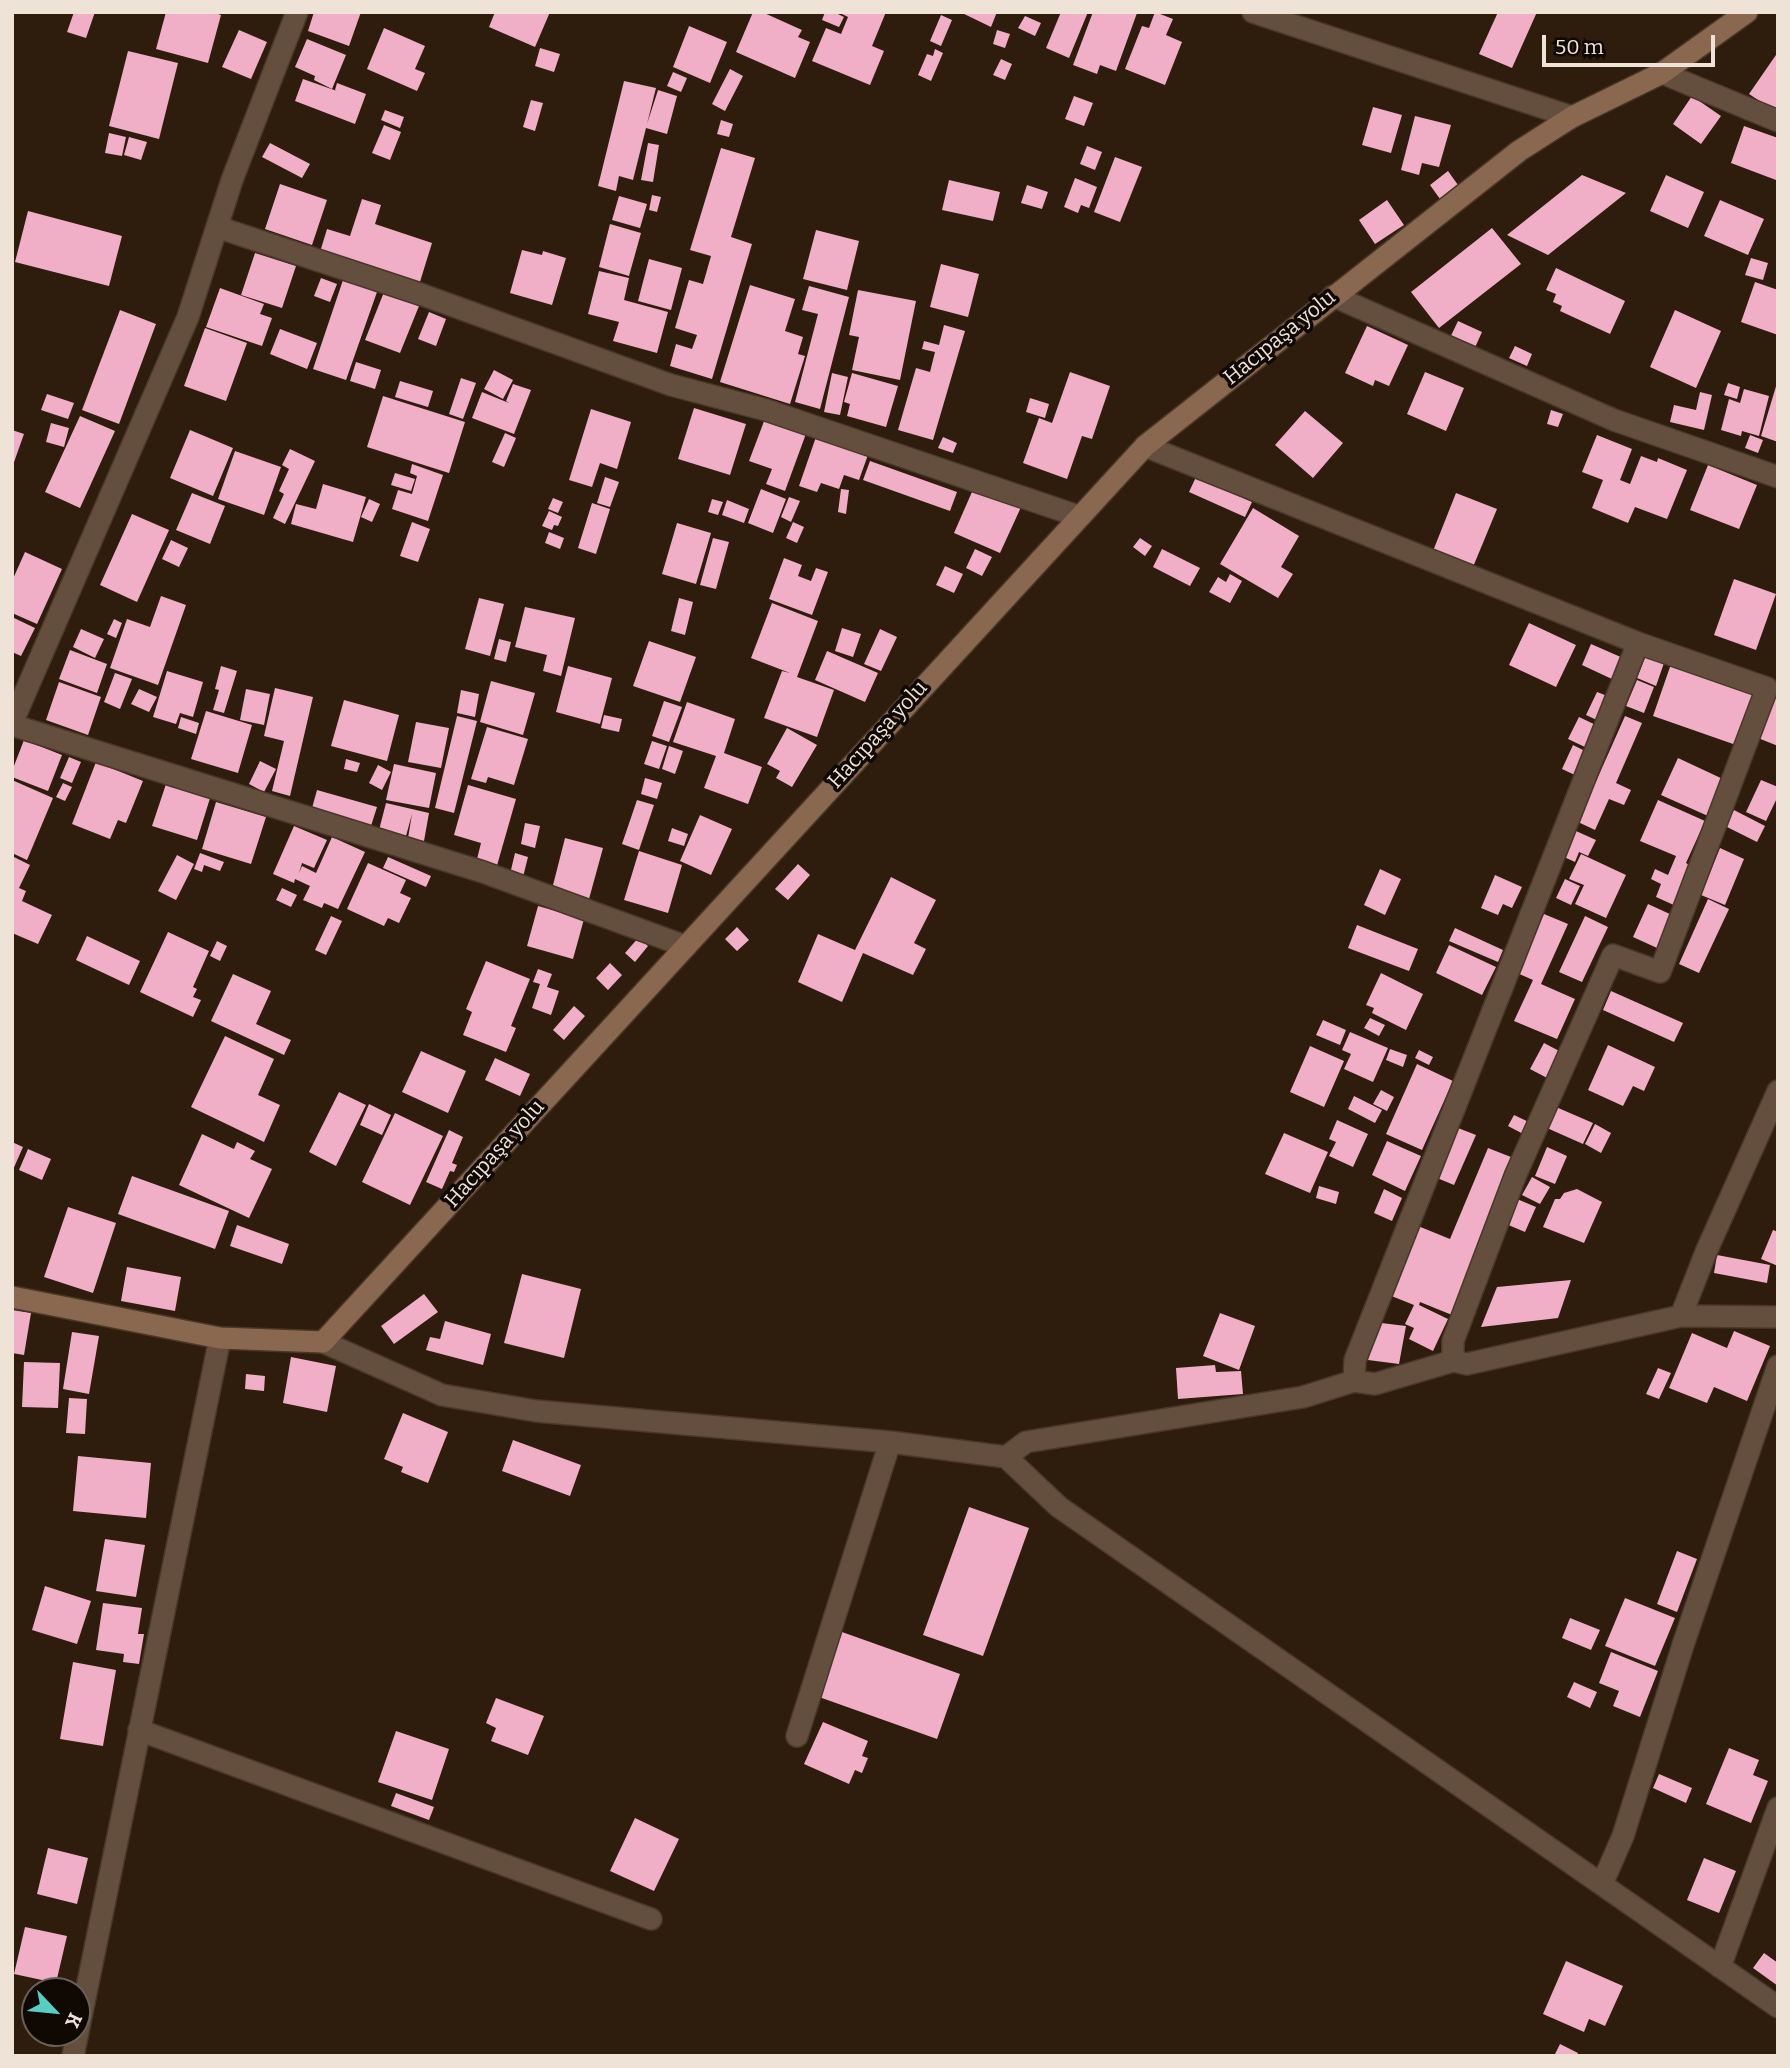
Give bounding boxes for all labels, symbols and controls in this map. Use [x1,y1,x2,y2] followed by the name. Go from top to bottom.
[1545,21,1718,65] scale bar
[1555,34,1604,60] text: 50 m
[1219,285,1341,391] street label: Hacıpaşa yolu
[823,676,933,794] street label: Hacıpaşa yolu
[440,1095,550,1213] street label: Hacıpaşa yolu
[21,1977,91,2047] north arrow
[60,2009,87,2032] text: K

